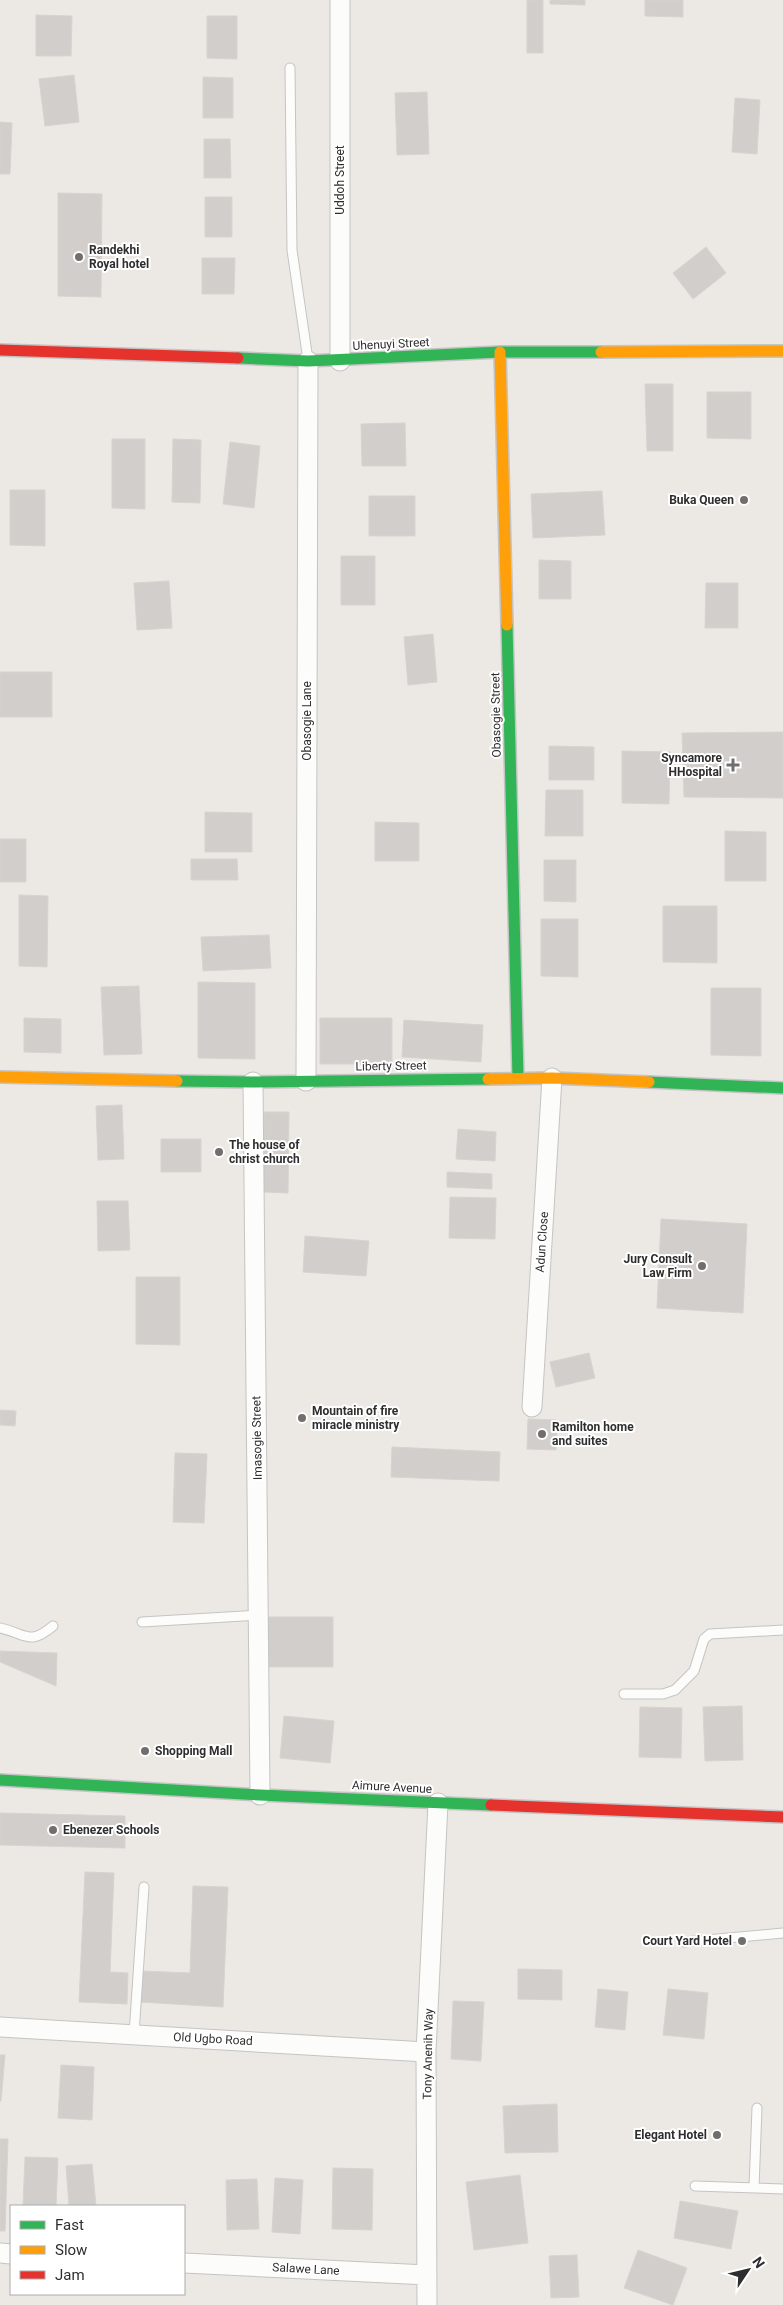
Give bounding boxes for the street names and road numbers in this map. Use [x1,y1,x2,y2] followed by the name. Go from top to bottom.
[333,145,347,215] street label: Uddoh Street
[352,335,430,353] street label: Uhenuyi Street
[488,672,504,758] street label: Obasogie Street
[300,681,314,761] street label: Obasogie Lane
[355,1058,427,1074] street label: Liberty Street
[533,1211,551,1273] street label: Adun Close
[249,1396,265,1480] street label: Imasogie Street
[351,1778,433,1796] street label: Aimure Avenue
[420,2008,436,2100] street label: Tony Anenih Way
[173,2030,253,2048] street label: Old Ugbo Road
[272,2260,340,2278] street label: Salawe Lane

